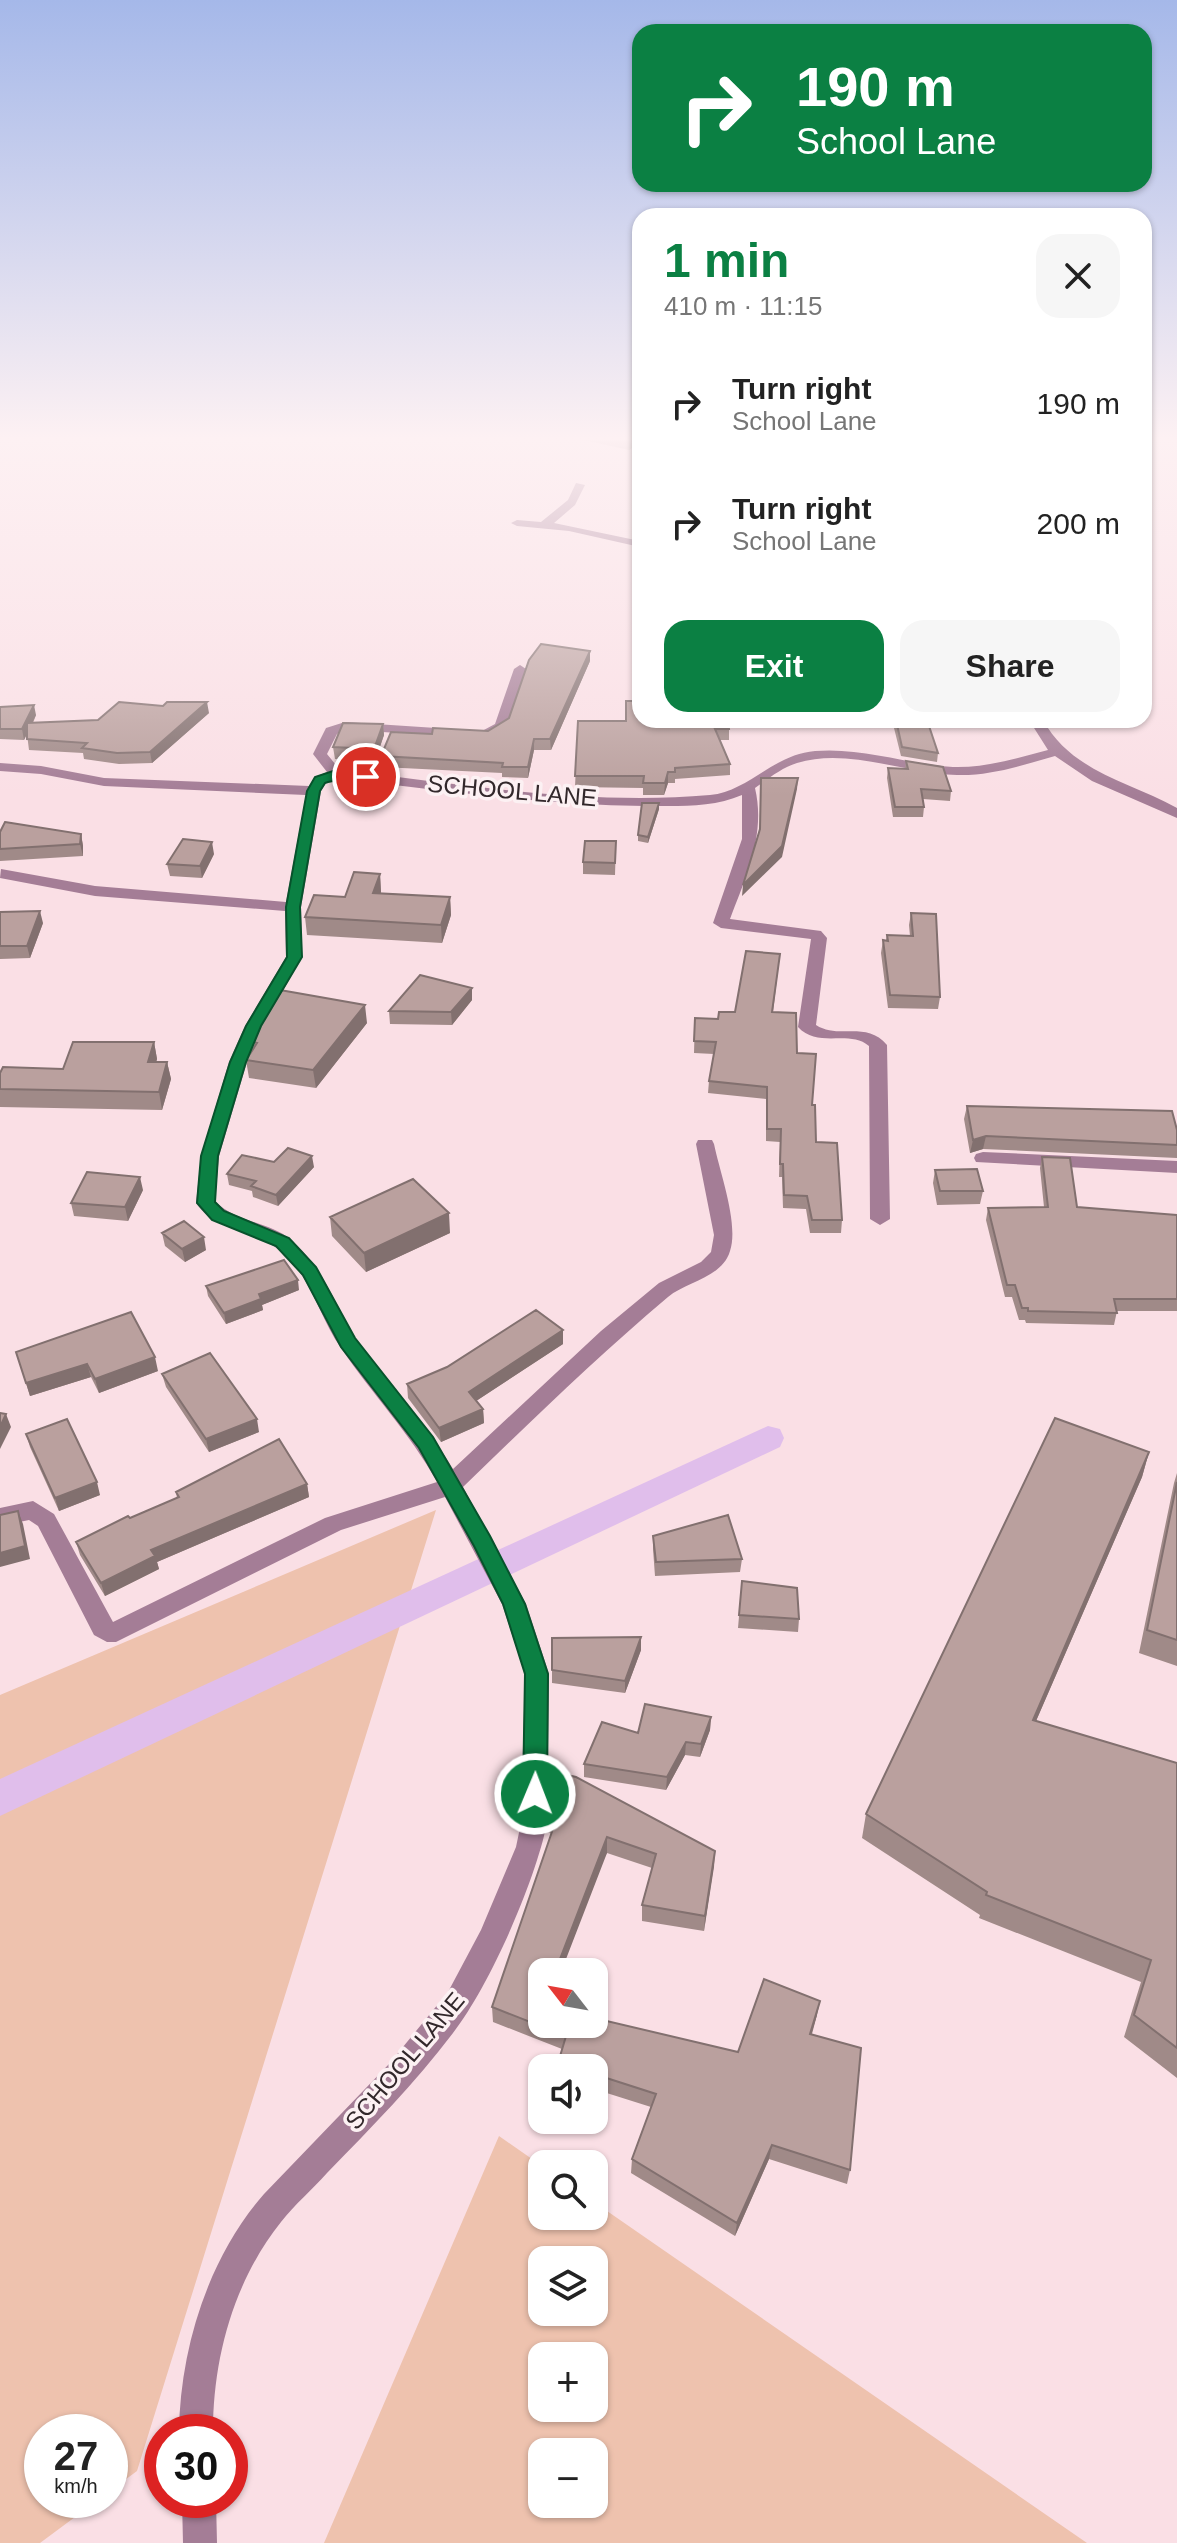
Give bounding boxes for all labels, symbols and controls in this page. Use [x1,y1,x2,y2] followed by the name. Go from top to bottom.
[796,55,955,118] text: 190 m
[664,56,768,160] icon: right
[796,121,996,162] text: School Lane
[664,234,789,287] text: 1 min
[1036,234,1120,318] button: close
[664,291,823,321] text: 410 m · 11:15
[732,372,871,405] text: Turn right
[664,382,708,426] icon: right
[1037,387,1120,420] text: 190 m
[732,406,877,436] text: School Lane
[732,492,871,525] text: Turn right
[664,502,708,546] icon: right
[1037,507,1120,540] text: 200 m
[732,526,877,556] text: School Lane
[664,620,884,712] button: Exit
[900,620,1120,712] button: Share
[332,743,400,811] pin
[344,755,388,799] icon: arrive
[426,770,598,811] street label: SCHOOL LANE
[493,1752,577,1836] position arrow
[528,1958,608,2038] north arrow
[528,1958,608,2518] map controls
[340,1987,470,2134] street label: SCHOOL LANE
[528,2054,608,2134] button: sound
[528,2150,608,2230] button: search
[528,2246,608,2326] button: layers
[528,2342,608,2422] button: +
[144,2414,248,2518] speed limit sign: 30
[54,2434,98,2478] text: 27
[528,2438,608,2518] button: −
[54,2475,98,2497] text: km/h

